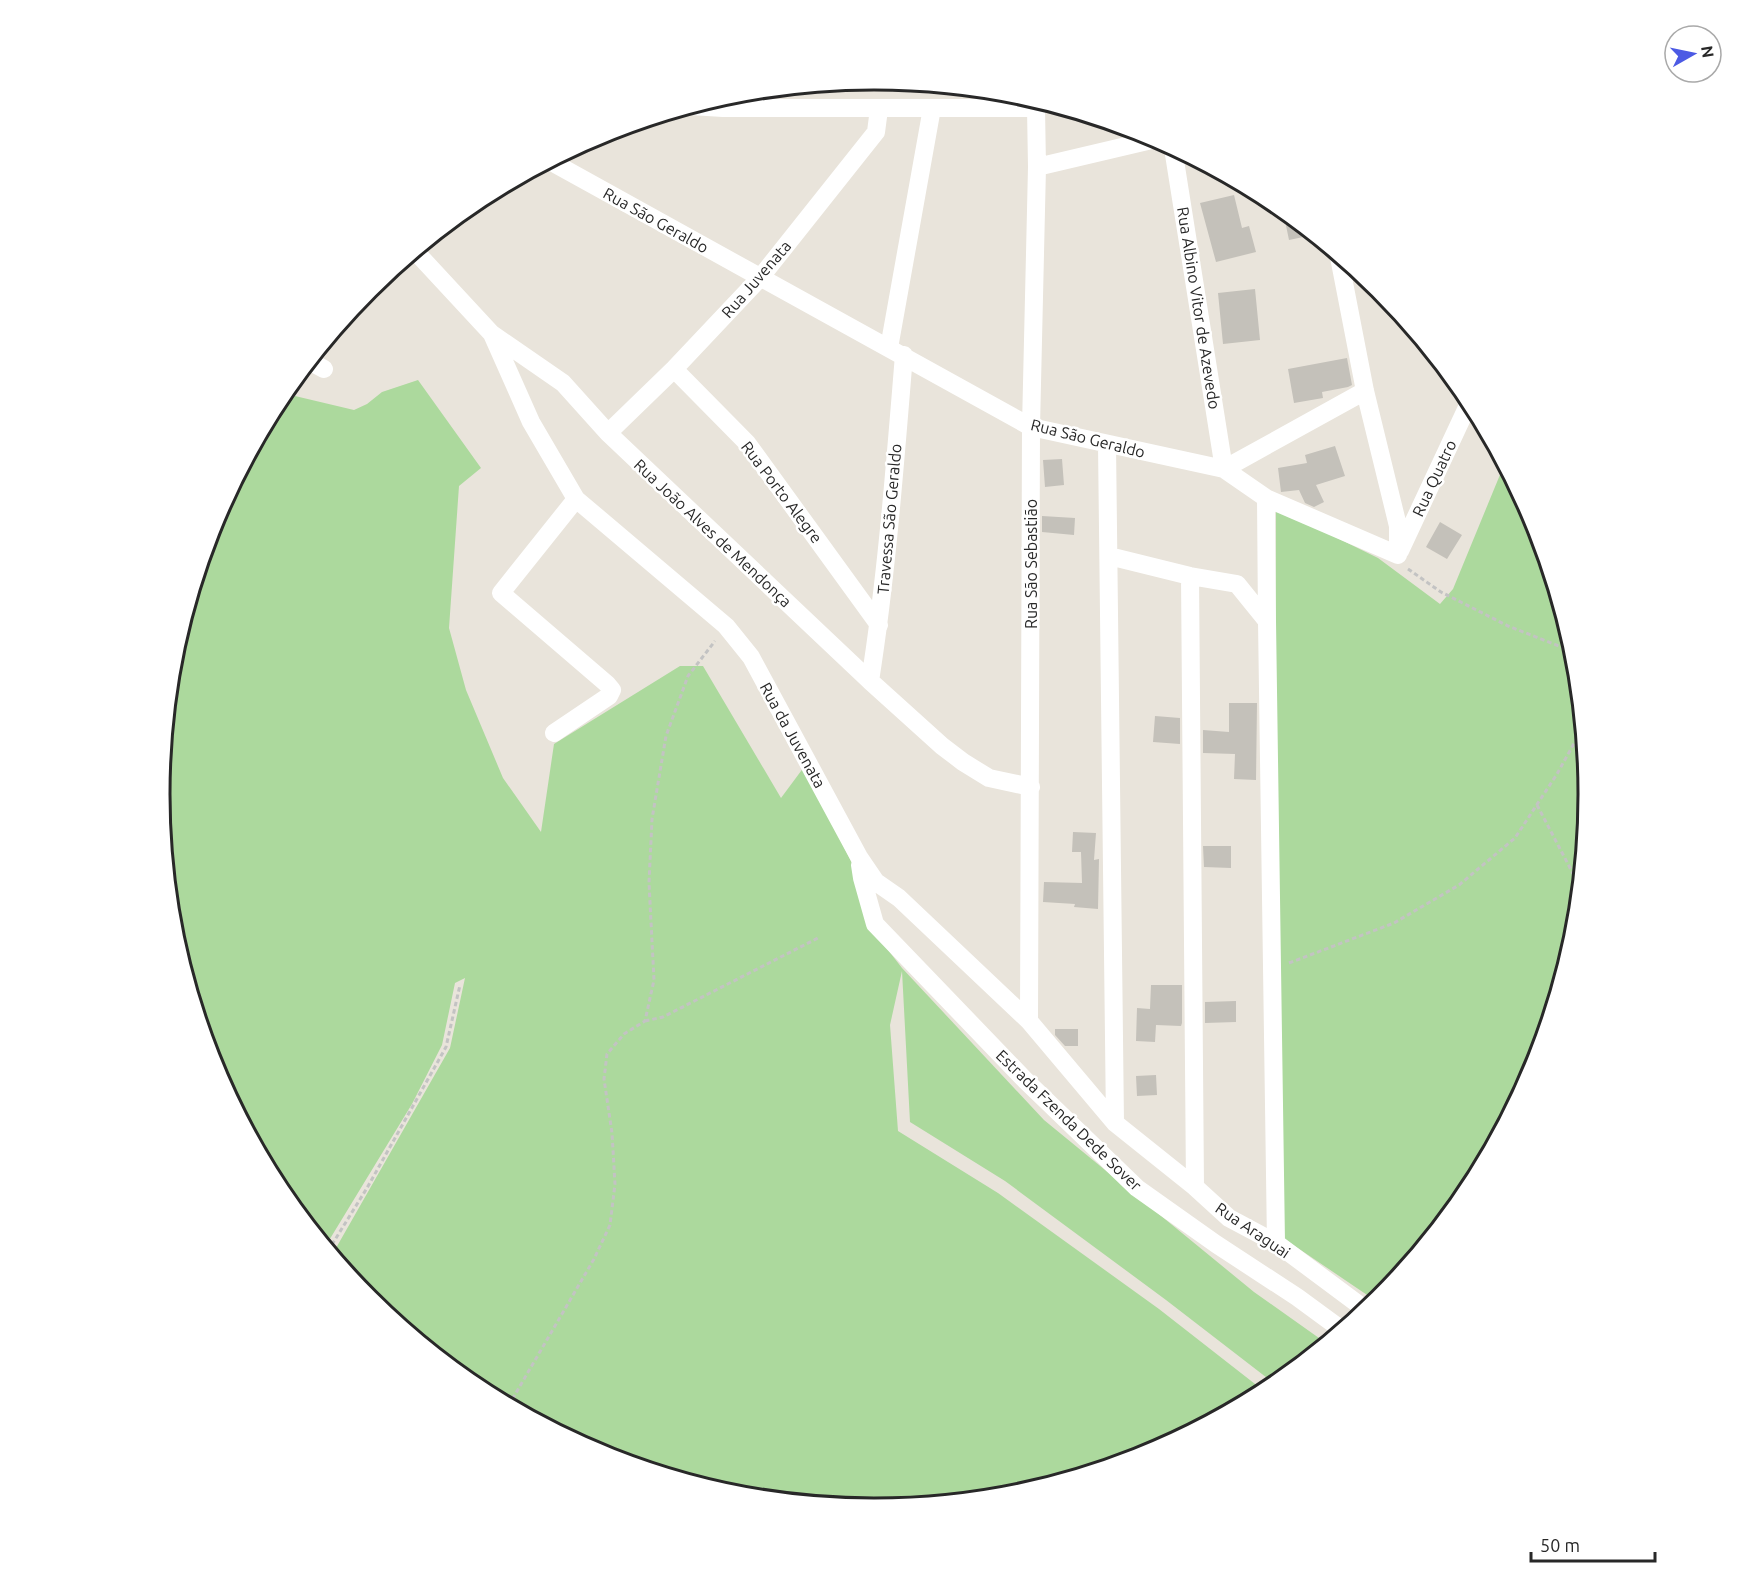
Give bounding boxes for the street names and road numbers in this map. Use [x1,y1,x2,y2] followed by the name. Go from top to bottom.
[600,184,712,256] street label: Rua São Geraldo
[1174,205,1224,411] street label: Rua Albino Vitor de Azevedo
[718,237,794,321] street label: Rua Juvenata
[1029,415,1147,461] street label: Rua São Geraldo
[1408,437,1460,519] street label: Rua Quatro
[738,438,826,546] street label: Rua Porto Alegre
[873,443,905,595] street label: Travessa São Geraldo
[631,455,795,611] street label: Rua João Alves de Mendonça
[1022,499,1040,629] street label: Rua São Sebastião
[757,679,829,791] street label: Rua da Juvenata
[993,1046,1145,1194] street label: Estrada Fzenda Dede Sover
[1212,1198,1294,1262] street label: Rua Araguai

